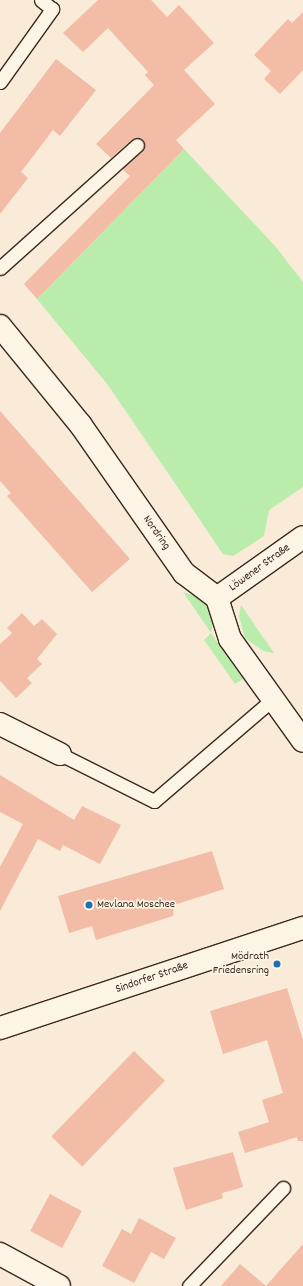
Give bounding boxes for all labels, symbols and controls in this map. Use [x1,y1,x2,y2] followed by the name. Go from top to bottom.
[139,513,173,553] street label: Nordring
[227,541,293,595] street label: Löwener Straße
[97,898,175,912] place label: Mevlana Moschee
[84,900,94,910] marker: Mevlana Moschee
[213,950,269,978] place label: Mödrath Friedensring
[114,959,190,997] street label: Sindorfer Straße
[272,959,282,969] marker: Mödrath Friedensring

